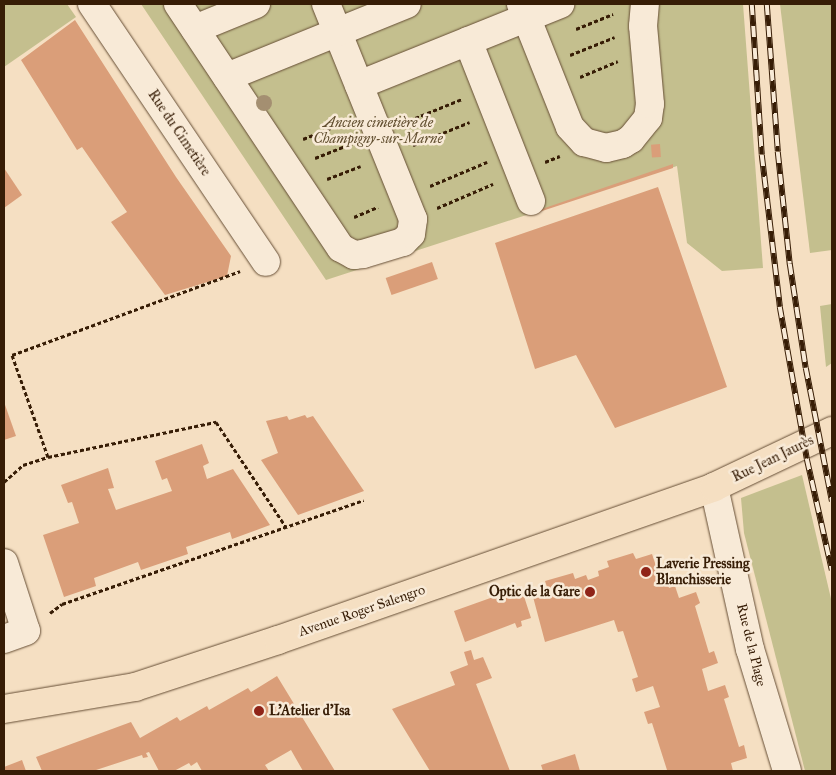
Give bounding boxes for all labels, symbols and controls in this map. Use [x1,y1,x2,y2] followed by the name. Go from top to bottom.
[144,87,214,179] street label: Rue du Cimetière
[313,115,443,148] park label: Ancien cimetière de Champigny-sur-Marne
[730,432,816,486] street label: Rue Jean Jaurès
[656,556,749,588] place label: Laverie Pressing Blanchisserie
[640,566,652,578] marker: Laverie Pressing Blanchisserie
[297,581,427,641] street label: Avenue Roger Salengro
[489,584,580,600] place label: Optic de la Gare
[584,586,596,598] marker: Optic de la Gare
[733,602,769,688] street label: Rue de la Plage
[269,703,350,719] place label: L'Atelier d'Isa
[253,705,265,717] marker: L'Atelier d'Isa

